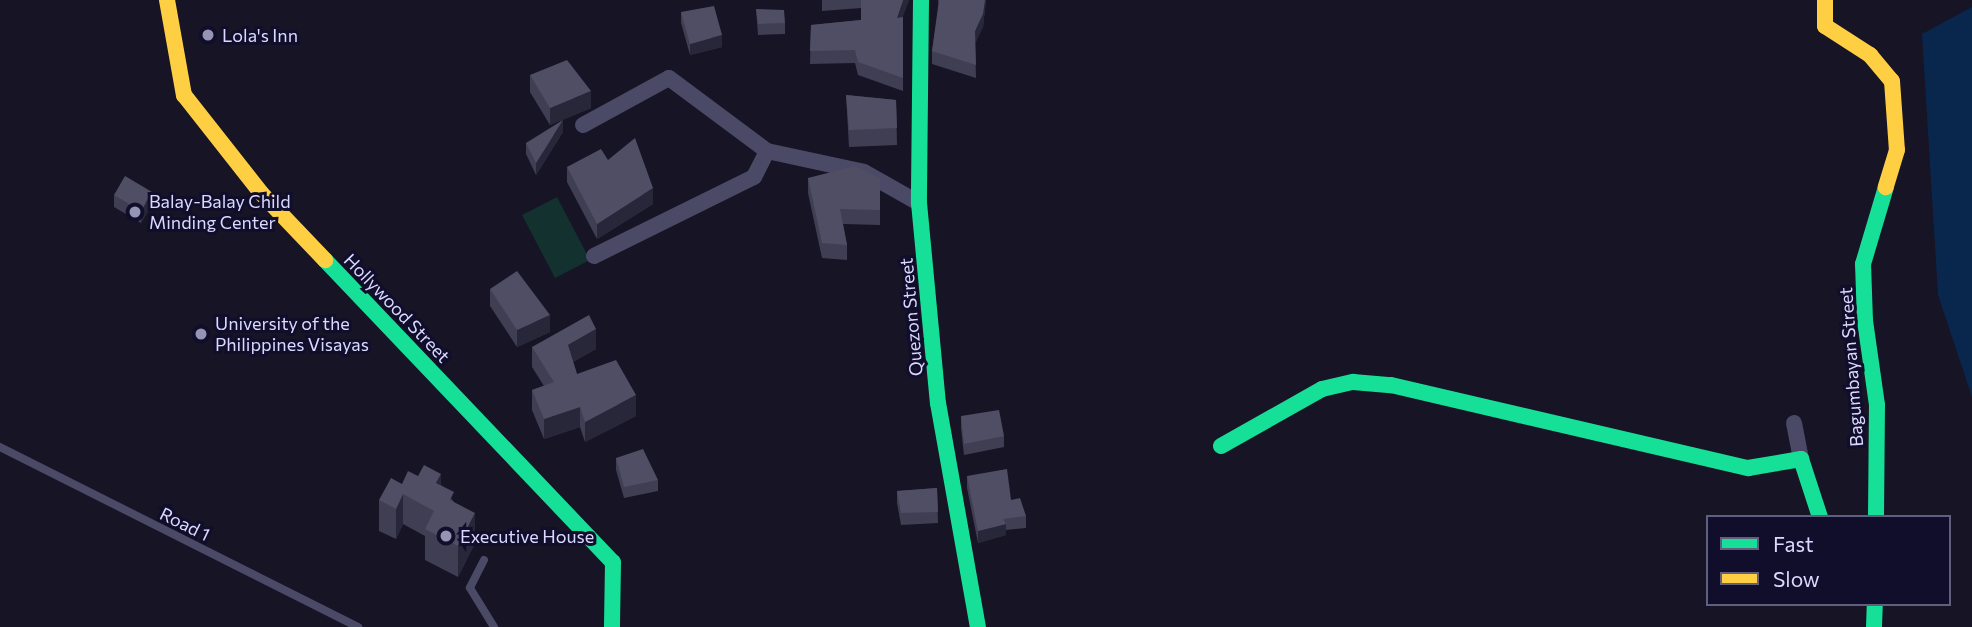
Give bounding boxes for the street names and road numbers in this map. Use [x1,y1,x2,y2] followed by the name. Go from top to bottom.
[340,249,454,367] street label: Hollywood Street
[895,257,927,377] street label: Quezon Street
[1835,287,1867,447] street label: Bagumbayan Street
[156,503,214,545] street label: Road 1

